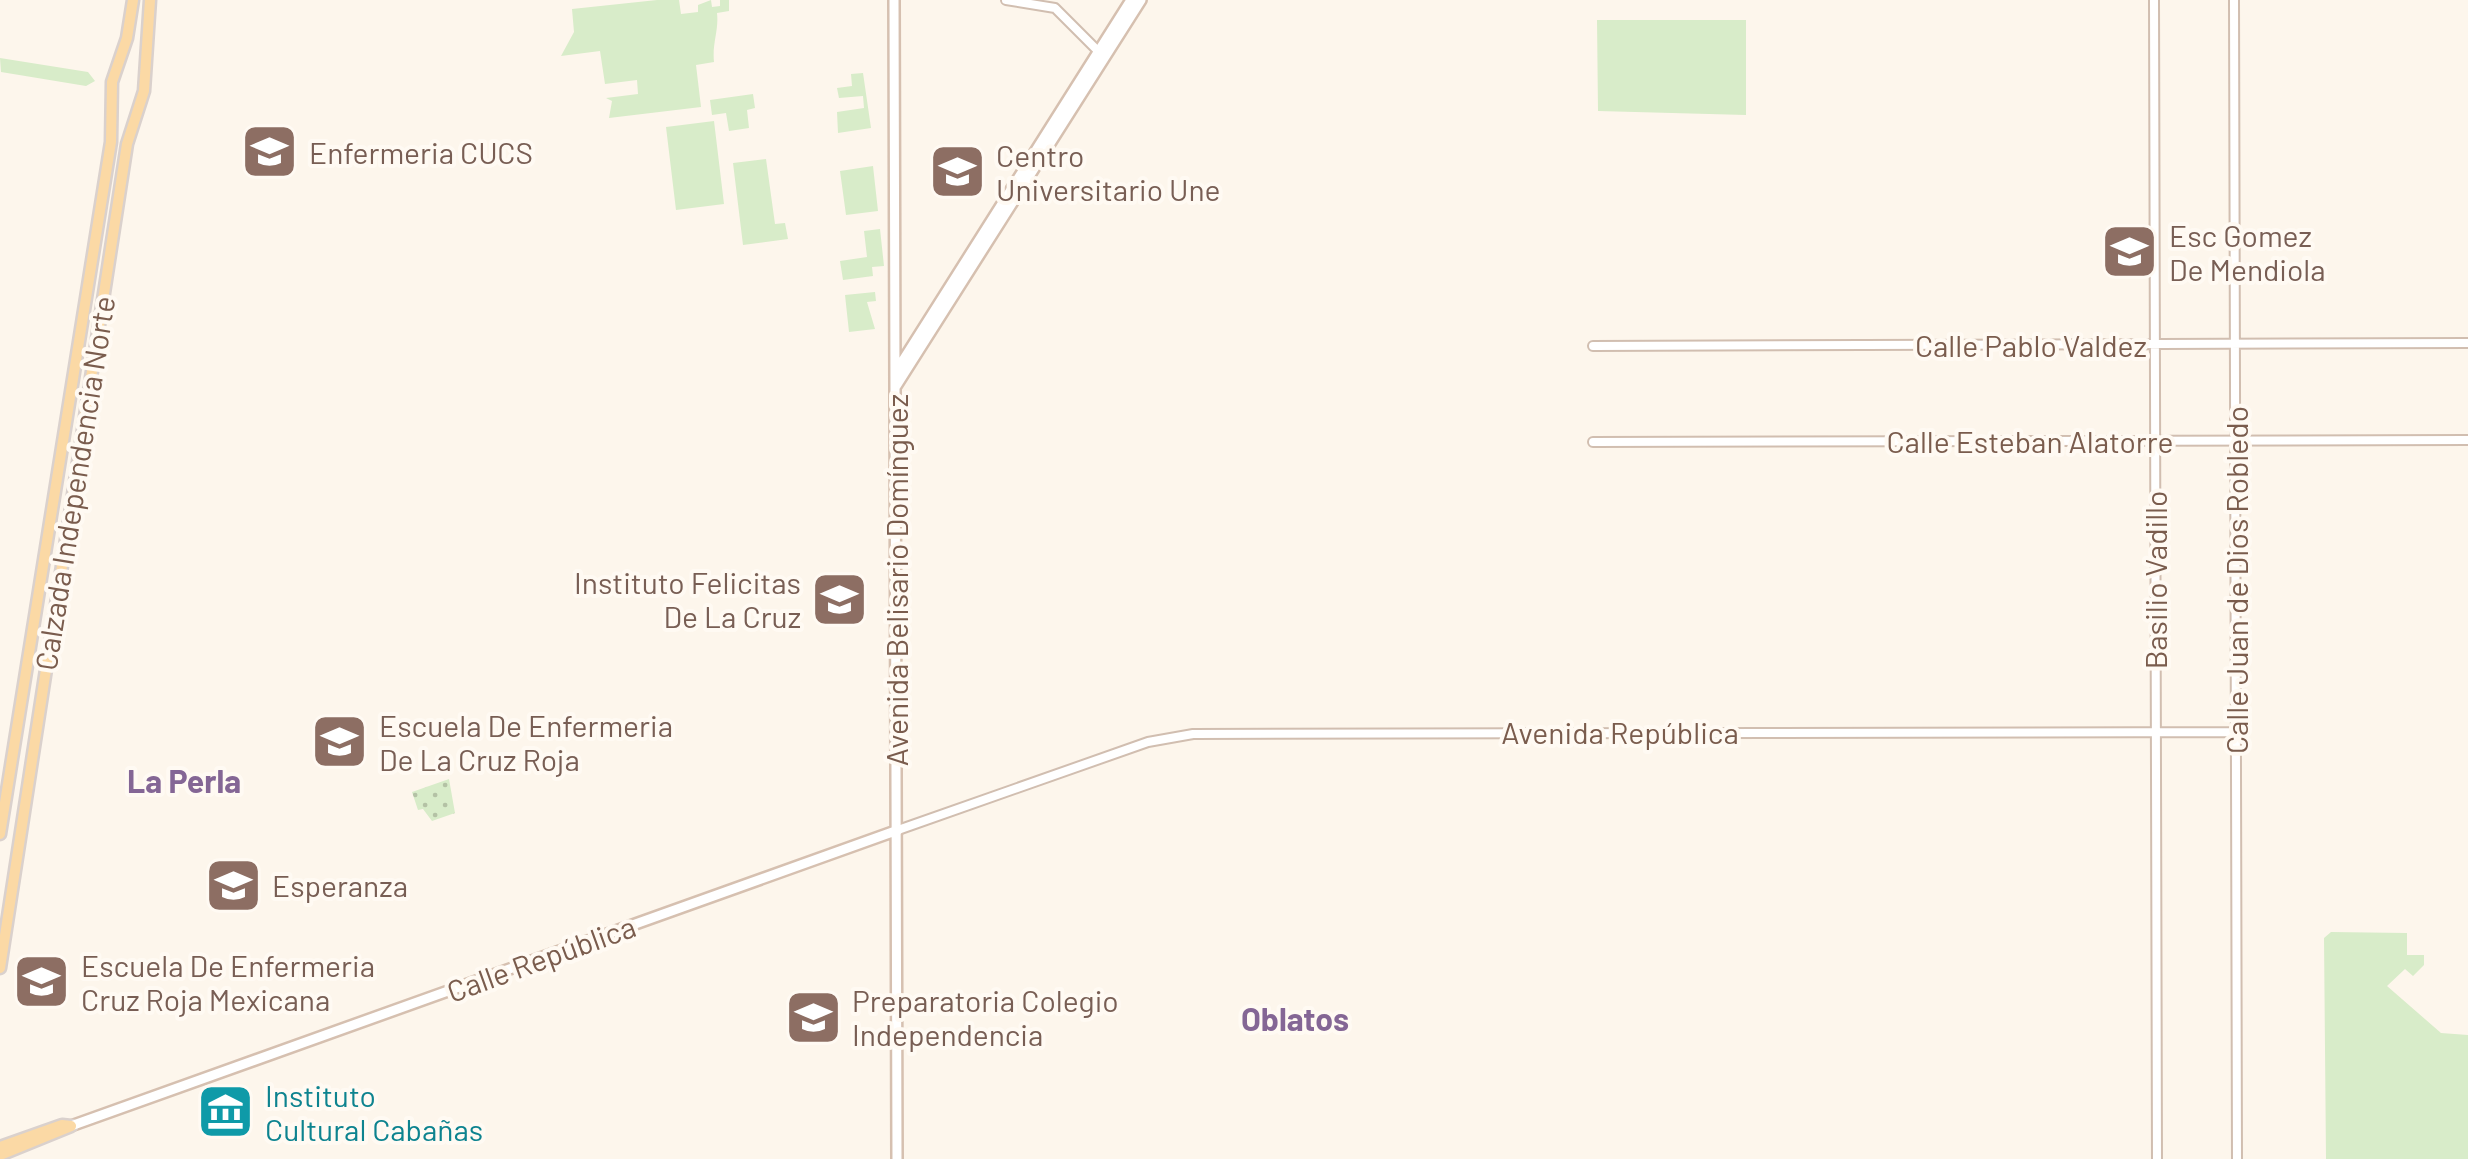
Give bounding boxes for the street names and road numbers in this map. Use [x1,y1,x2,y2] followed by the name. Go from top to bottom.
[27,293,121,673] street label: Calzada Independencia Norte
[1915,327,2147,363] street label: Calle Pablo Valdez
[878,394,914,766] street label: Avenida Belisario Domínguez
[2218,406,2254,754] street label: Calle Juan de Dios Robledo
[1887,423,2173,459] street label: Calle Esteban Alatorre
[2137,491,2173,669] street label: Basilio Vadillo
[1501,714,1739,750] street label: Avenida República
[442,907,640,1009] street label: Calle República

